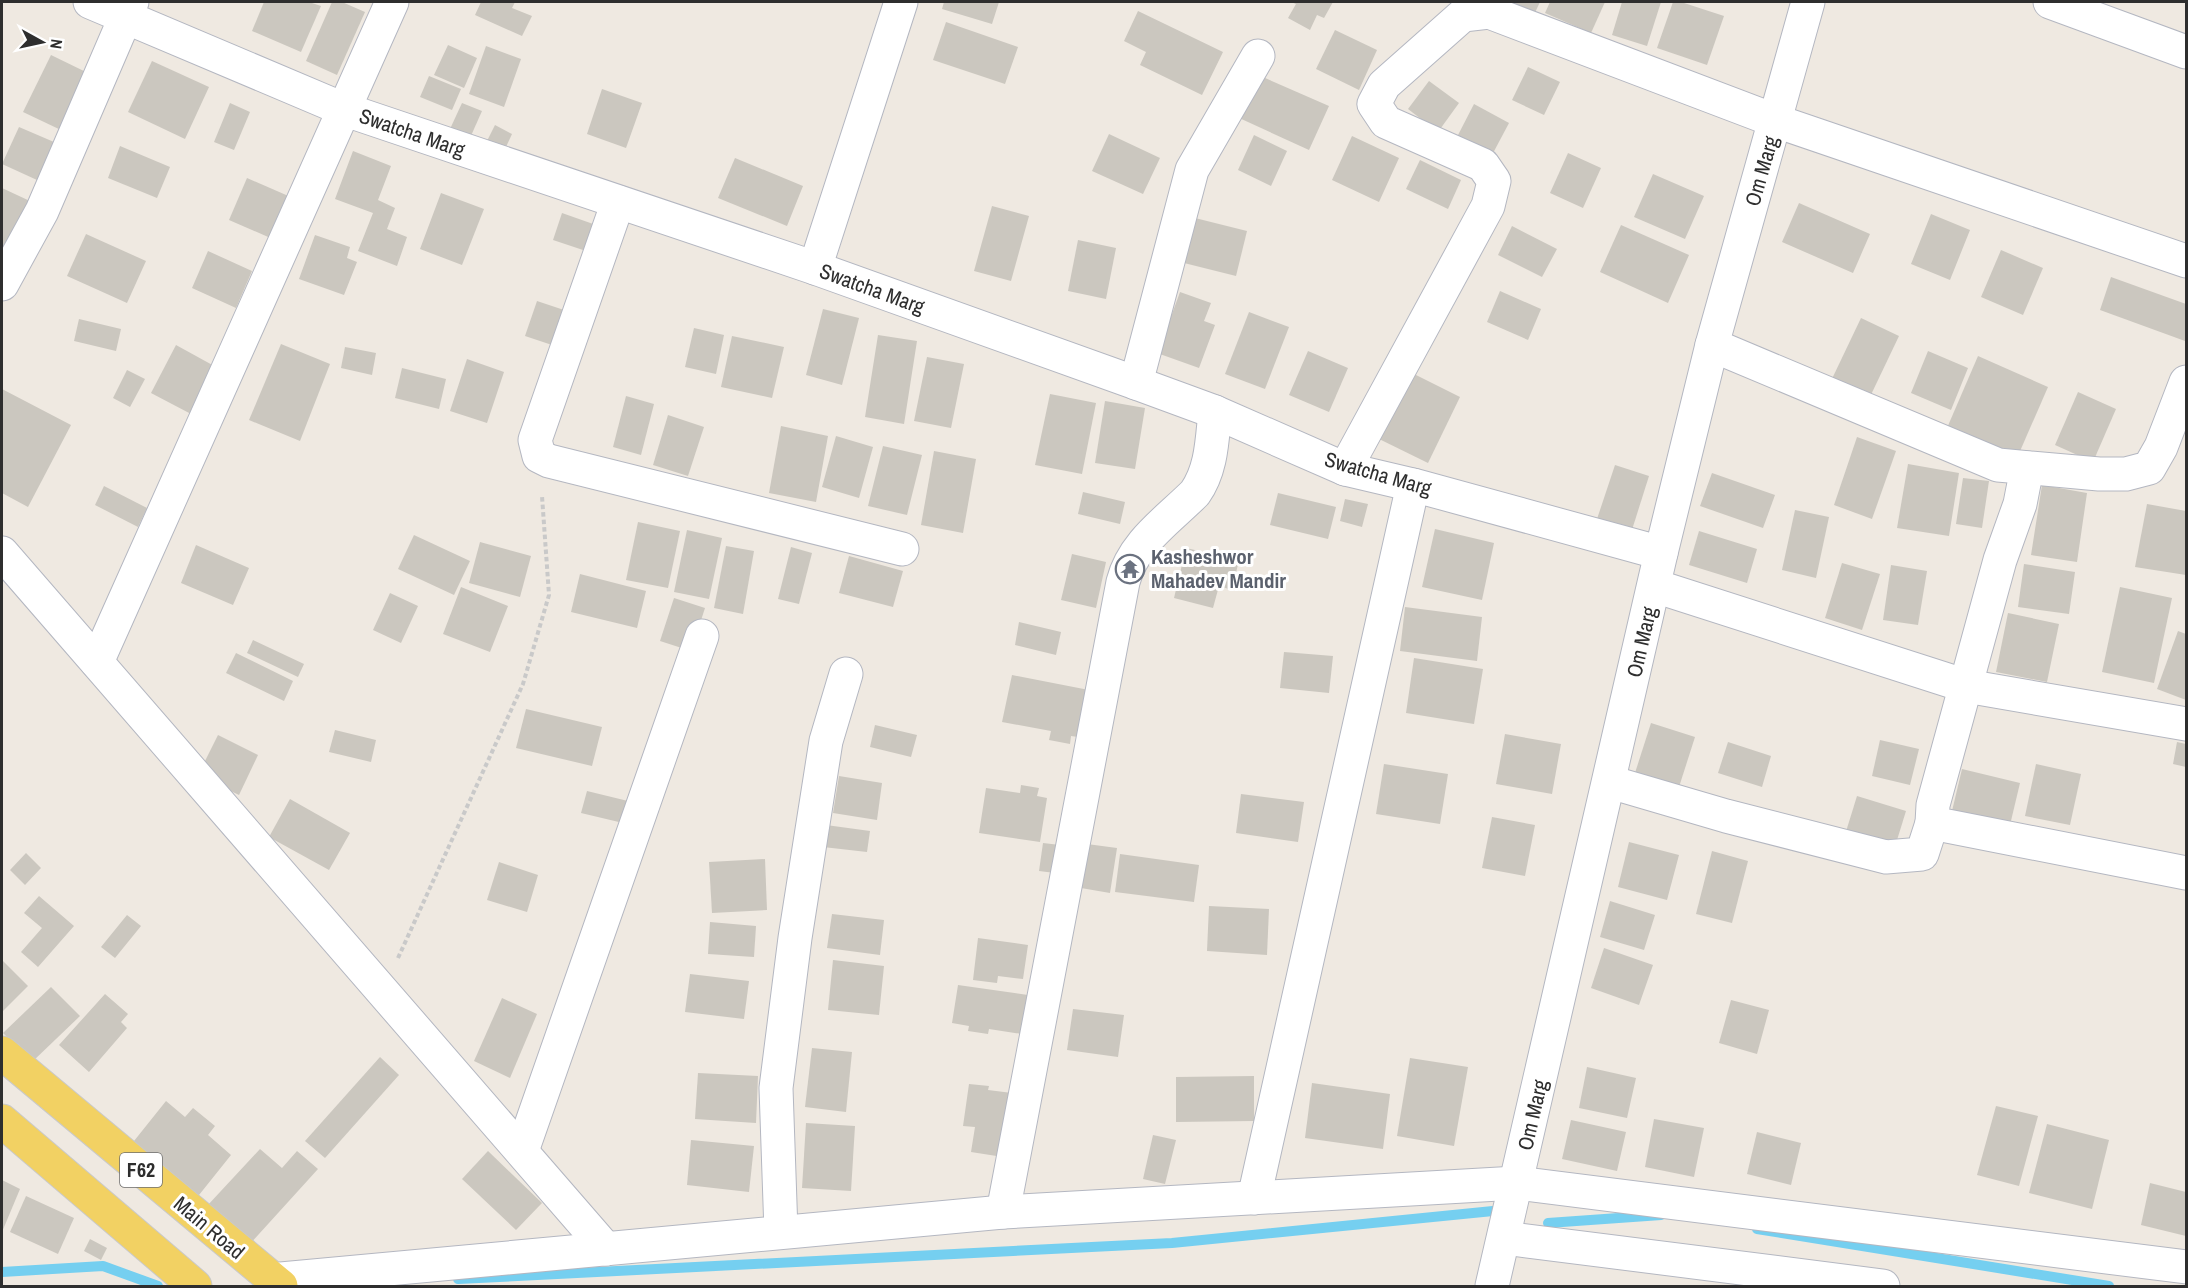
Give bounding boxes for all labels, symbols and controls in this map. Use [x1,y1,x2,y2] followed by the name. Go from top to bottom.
[12,12,72,72] north arrow
[45,38,68,50] text: N
[355,101,469,164] street label: Swatcha Marg
[1738,132,1785,209] street label: Om Marg
[815,256,929,321] street label: Swatcha Marg
[1321,444,1435,503] street label: Swatcha Marg
[1151,542,1286,595] place label: Kasheshwor Mahadev Mandir
[1114,553,1146,585] temple icon: Kasheshwor Mahadev Mandir
[1619,603,1664,680] street label: Om Marg
[1510,1076,1555,1153] street label: Om Marg
[120,1153,162,1187] road number: F62
[168,1189,251,1266] street label: Main Road

